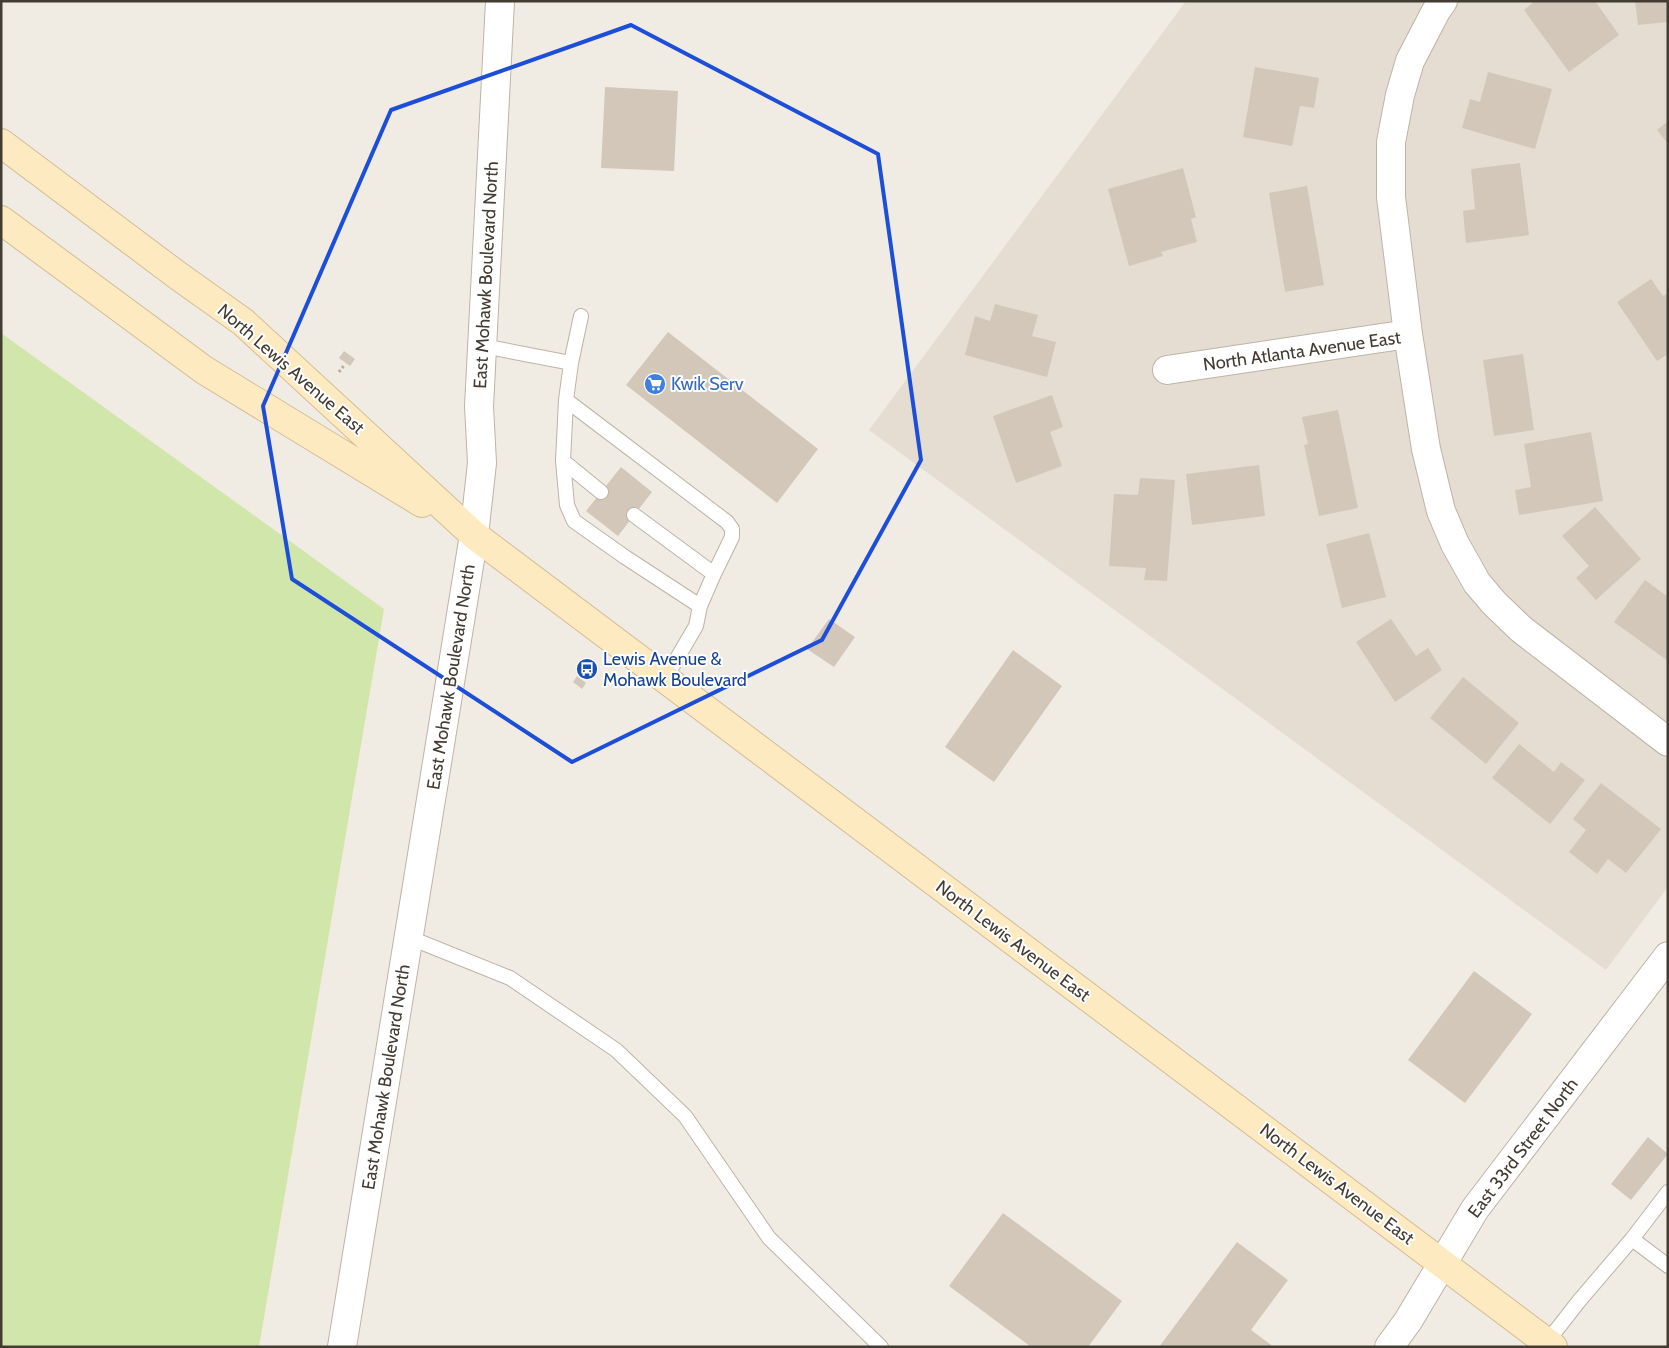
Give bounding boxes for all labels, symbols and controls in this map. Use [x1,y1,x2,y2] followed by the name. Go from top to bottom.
[469,161,503,389] street label: East Mohawk Boulevard North
[213,299,369,439] street label: North Lewis Avenue East
[1202,326,1402,376] street label: North Atlanta Avenue East
[643,372,667,396] supermarket icon: Kwik Serv
[671,373,744,395] place label: Kwik Serv
[422,563,480,791] street label: East Mohawk Boulevard North
[603,648,747,691] place label: Lewis Avenue & Mohawk Boulevard
[575,657,599,681] bus stop icon: Lewis Avenue & Mohawk Boulevard
[931,876,1095,1006] street label: North Lewis Avenue East
[357,963,415,1191] street label: East Mohawk Boulevard North
[1463,1074,1583,1222] street label: East 33rd Street North
[1255,1119,1419,1249] street label: North Lewis Avenue East

